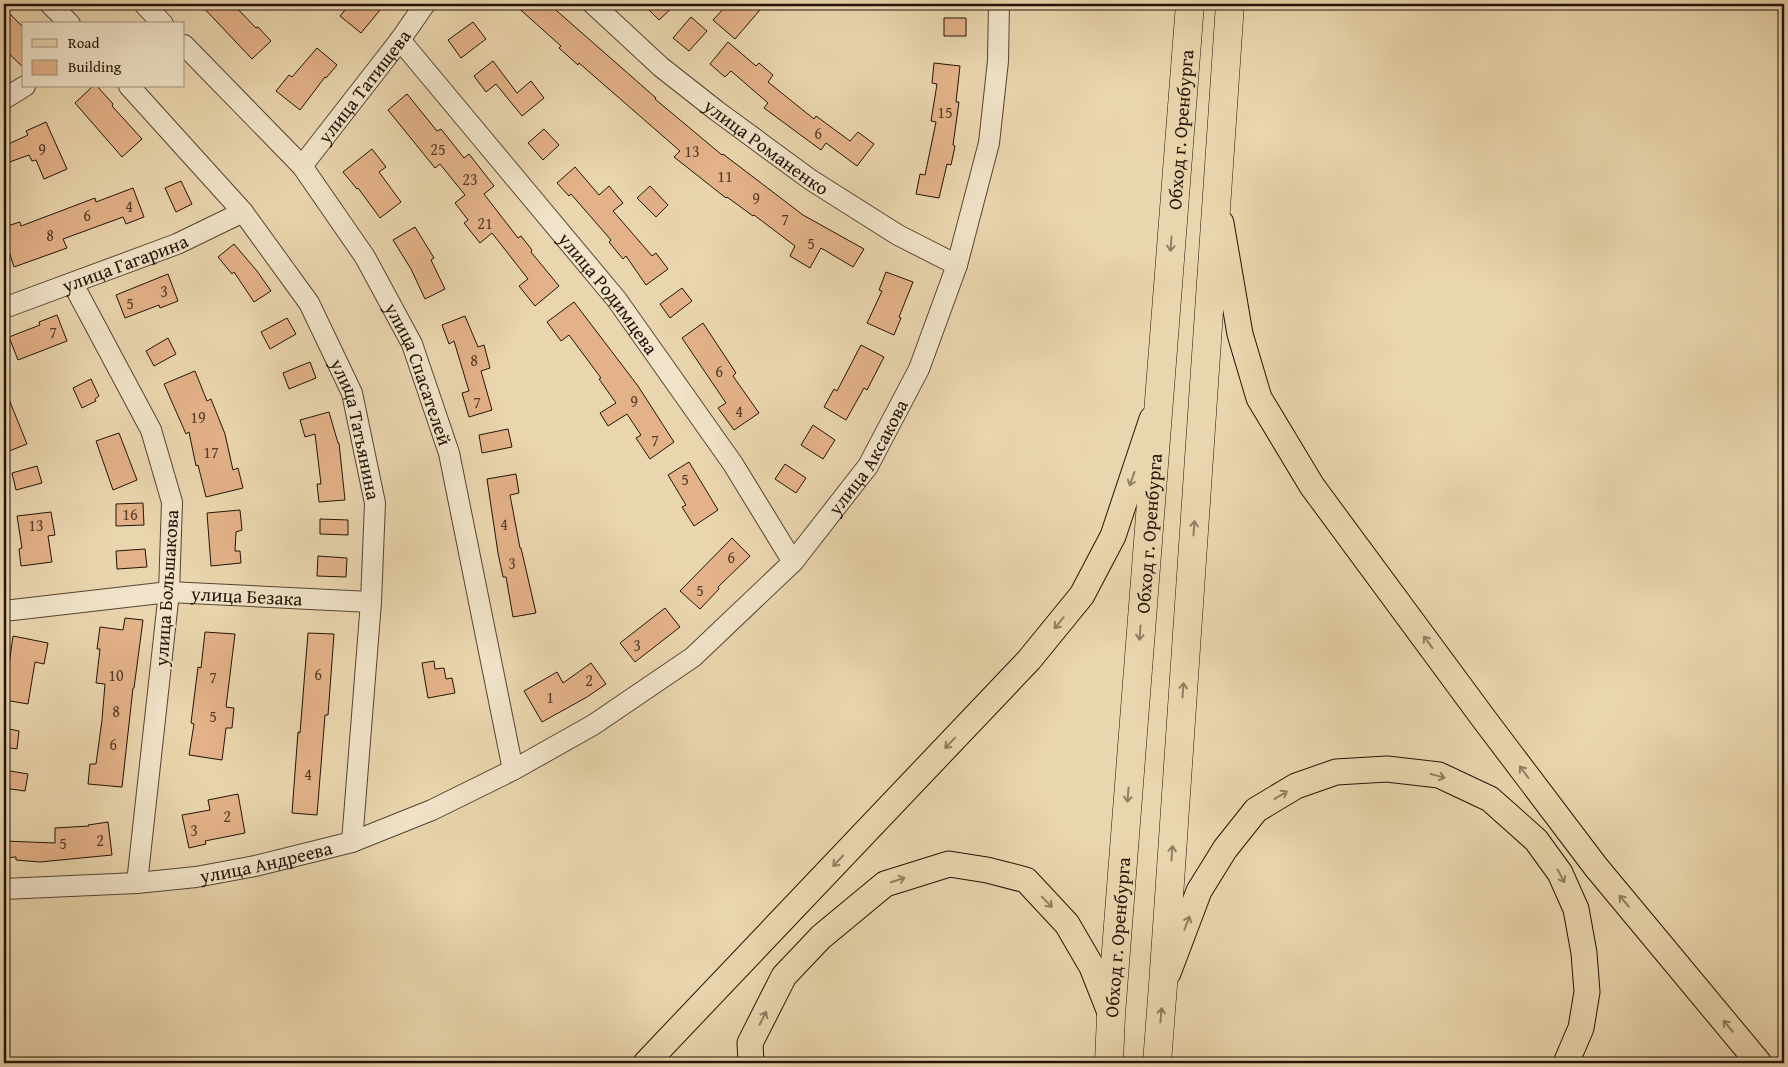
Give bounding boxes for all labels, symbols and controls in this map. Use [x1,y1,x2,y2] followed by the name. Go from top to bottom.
[22,22,185,88] legend
[310,24,417,150] street label: улица Татищева
[68,32,99,53] text: Road
[1160,49,1200,211] street label: Обход г. Оренбурга
[68,56,122,77] text: Building
[697,91,834,202] street label: улица Романенко
[937,100,953,124] house number: 15
[814,121,822,145] house number: 6
[38,137,46,161] house number: 9
[430,137,446,161] house number: 25
[684,139,700,163] house number: 13
[717,164,733,188] house number: 11
[462,167,478,191] house number: 23
[752,186,760,210] house number: 9
[125,194,133,218] house number: 4
[83,203,91,227] house number: 6
[781,207,789,231] house number: 7
[477,211,493,235] house number: 21
[46,223,54,247] house number: 8
[551,225,665,360] street label: улица Родимцева
[57,227,193,300] street label: улица Гагарина
[807,231,815,255] house number: 5
[1166,236,1176,252] one-way arrow
[160,279,168,303] house number: 3
[126,291,134,315] house number: 5
[378,296,459,449] street label: улица Спасателей
[49,320,57,344] house number: 7
[470,348,478,372] house number: 8
[323,353,388,502] street label: улица Татьянина
[715,359,723,383] house number: 6
[630,389,638,413] house number: 9
[473,390,481,414] house number: 7
[820,394,915,522] street label: улица Аксакова
[735,399,743,423] house number: 4
[190,405,206,429] house number: 19
[651,428,659,452] house number: 7
[203,440,219,464] house number: 17
[1128,452,1169,615] street label: Обход г. Оренбурга
[681,467,689,491] house number: 5
[1127,471,1136,487] one-way arrow
[122,502,138,526] house number: 16
[146,509,185,668] street label: улица Большакова
[500,512,508,536] house number: 4
[28,513,44,537] house number: 13
[1189,521,1198,537] one-way arrow
[727,545,735,569] house number: 6
[508,551,516,575] house number: 3
[696,578,704,602] house number: 5
[189,579,303,613] street label: улица Безака
[1054,616,1065,629] one-way arrow
[1136,625,1145,641] one-way arrow
[633,633,641,657] house number: 3
[1422,636,1433,649] one-way arrow
[314,662,322,686] house number: 6
[108,663,124,687] house number: 10
[209,665,217,689] house number: 7
[585,668,593,692] house number: 2
[1178,683,1188,699] one-way arrow
[546,685,554,709] house number: 1
[112,699,120,723] house number: 8
[209,704,217,728] house number: 5
[109,732,117,756] house number: 6
[944,737,956,749] one-way arrow
[304,762,312,786] house number: 4
[1519,766,1530,779] one-way arrow
[1430,772,1446,781] one-way arrow
[1123,787,1132,803] one-way arrow
[1274,790,1288,800] one-way arrow
[223,804,231,828] house number: 2
[190,818,198,842] house number: 3
[96,828,104,852] house number: 2
[59,831,67,855] house number: 5
[197,833,335,890] street label: улица Андреева
[1168,845,1177,861] one-way arrow
[832,855,844,867] one-way arrow
[1097,856,1137,1018] street label: Обход г. Оренбурга
[1556,868,1566,883] one-way arrow
[890,874,906,884] one-way arrow
[1619,895,1630,908] one-way arrow
[1041,896,1053,909] one-way arrow
[1183,916,1192,931] one-way arrow
[1156,1007,1166,1023] one-way arrow
[758,1010,768,1025] one-way arrow
[1722,1019,1734,1032] one-way arrow

